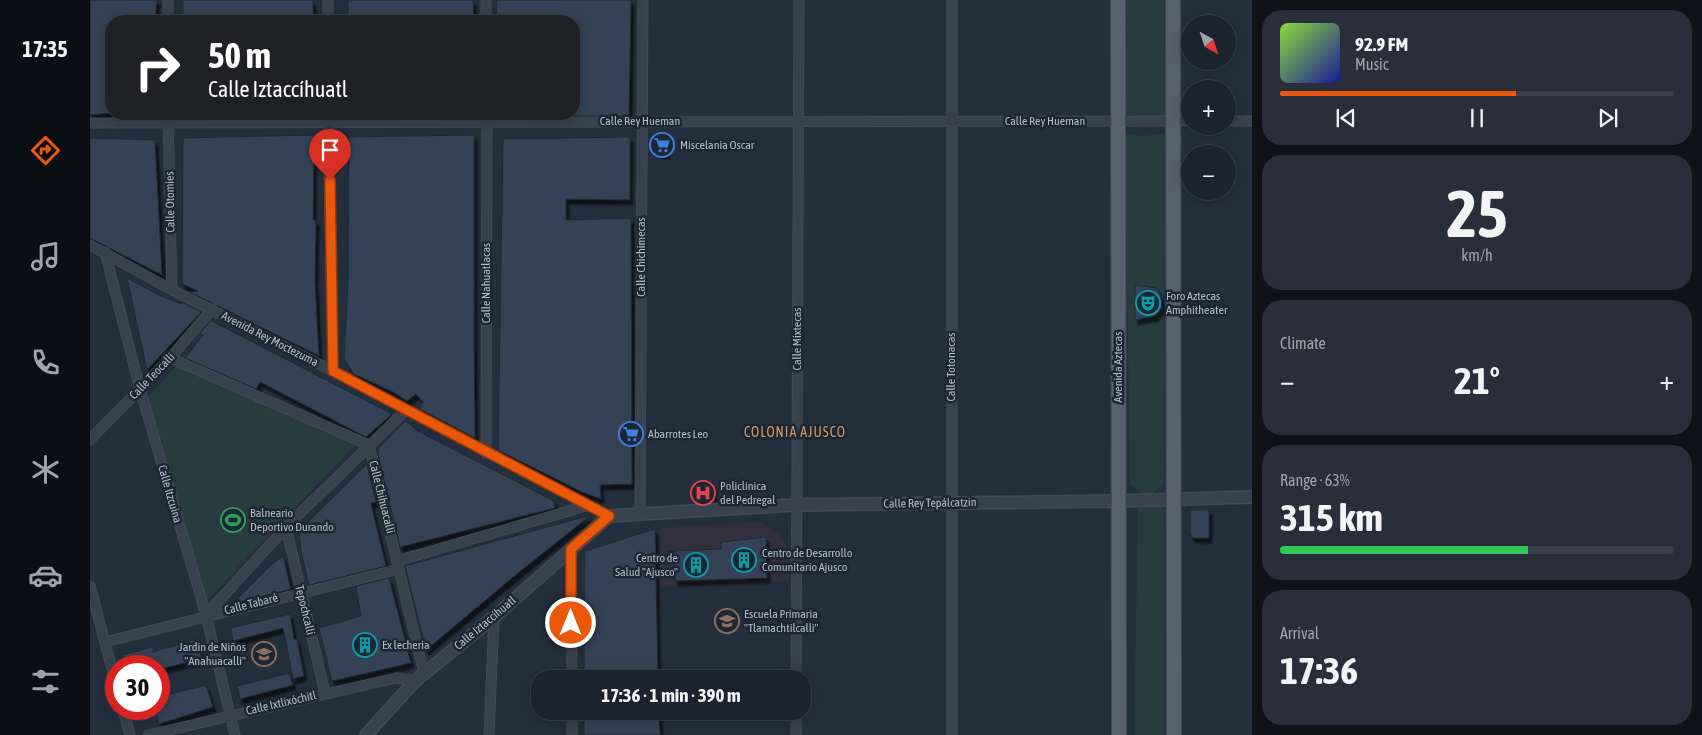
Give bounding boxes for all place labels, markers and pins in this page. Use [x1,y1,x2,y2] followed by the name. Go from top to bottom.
[309,129,351,180] pin
[649,132,675,158] supermarket icon: Miscelania Oscar
[680,138,755,152] place label: Miscelania Oscar
[1166,289,1228,317] place label: Foro Aztecas Amphitheater
[1135,290,1161,316] theatre icon: Foro Aztecas Amphitheater
[618,421,644,447] supermarket icon: Abarrotes Leo
[648,427,709,441] place label: Abarrotes Leo
[720,479,776,507] place label: Policlínica del Pedregal
[690,480,716,506] hospital icon: Policlínica del Pedregal
[250,506,334,534] place label: Balneario Deportivo Durando
[220,507,246,533] sports icon: Balneario Deportivo Durando
[762,546,853,574] place label: Centro de Desarrollo Comunitario Ajusco
[731,547,757,573] building icon: Centro de Desarrollo Comunitario Ajusco
[615,551,678,579] place label: Centro de Salud "Ajusco"
[683,552,709,578] building icon: Centro de Salud "Ajusco"
[744,607,819,635] place label: Escuela Primaria "Tlamachtilcalli"
[714,608,740,634] school or university icon: Escuela Primaria "Tlamachtilcalli"
[352,632,378,658] building icon: Ex lecheria
[382,638,430,652] place label: Ex lecheria
[179,640,246,668] place label: Jardin de Niños "Anahuacalli"
[251,641,277,667] school or university icon: Jardin de Niños "Anahuacalli"

